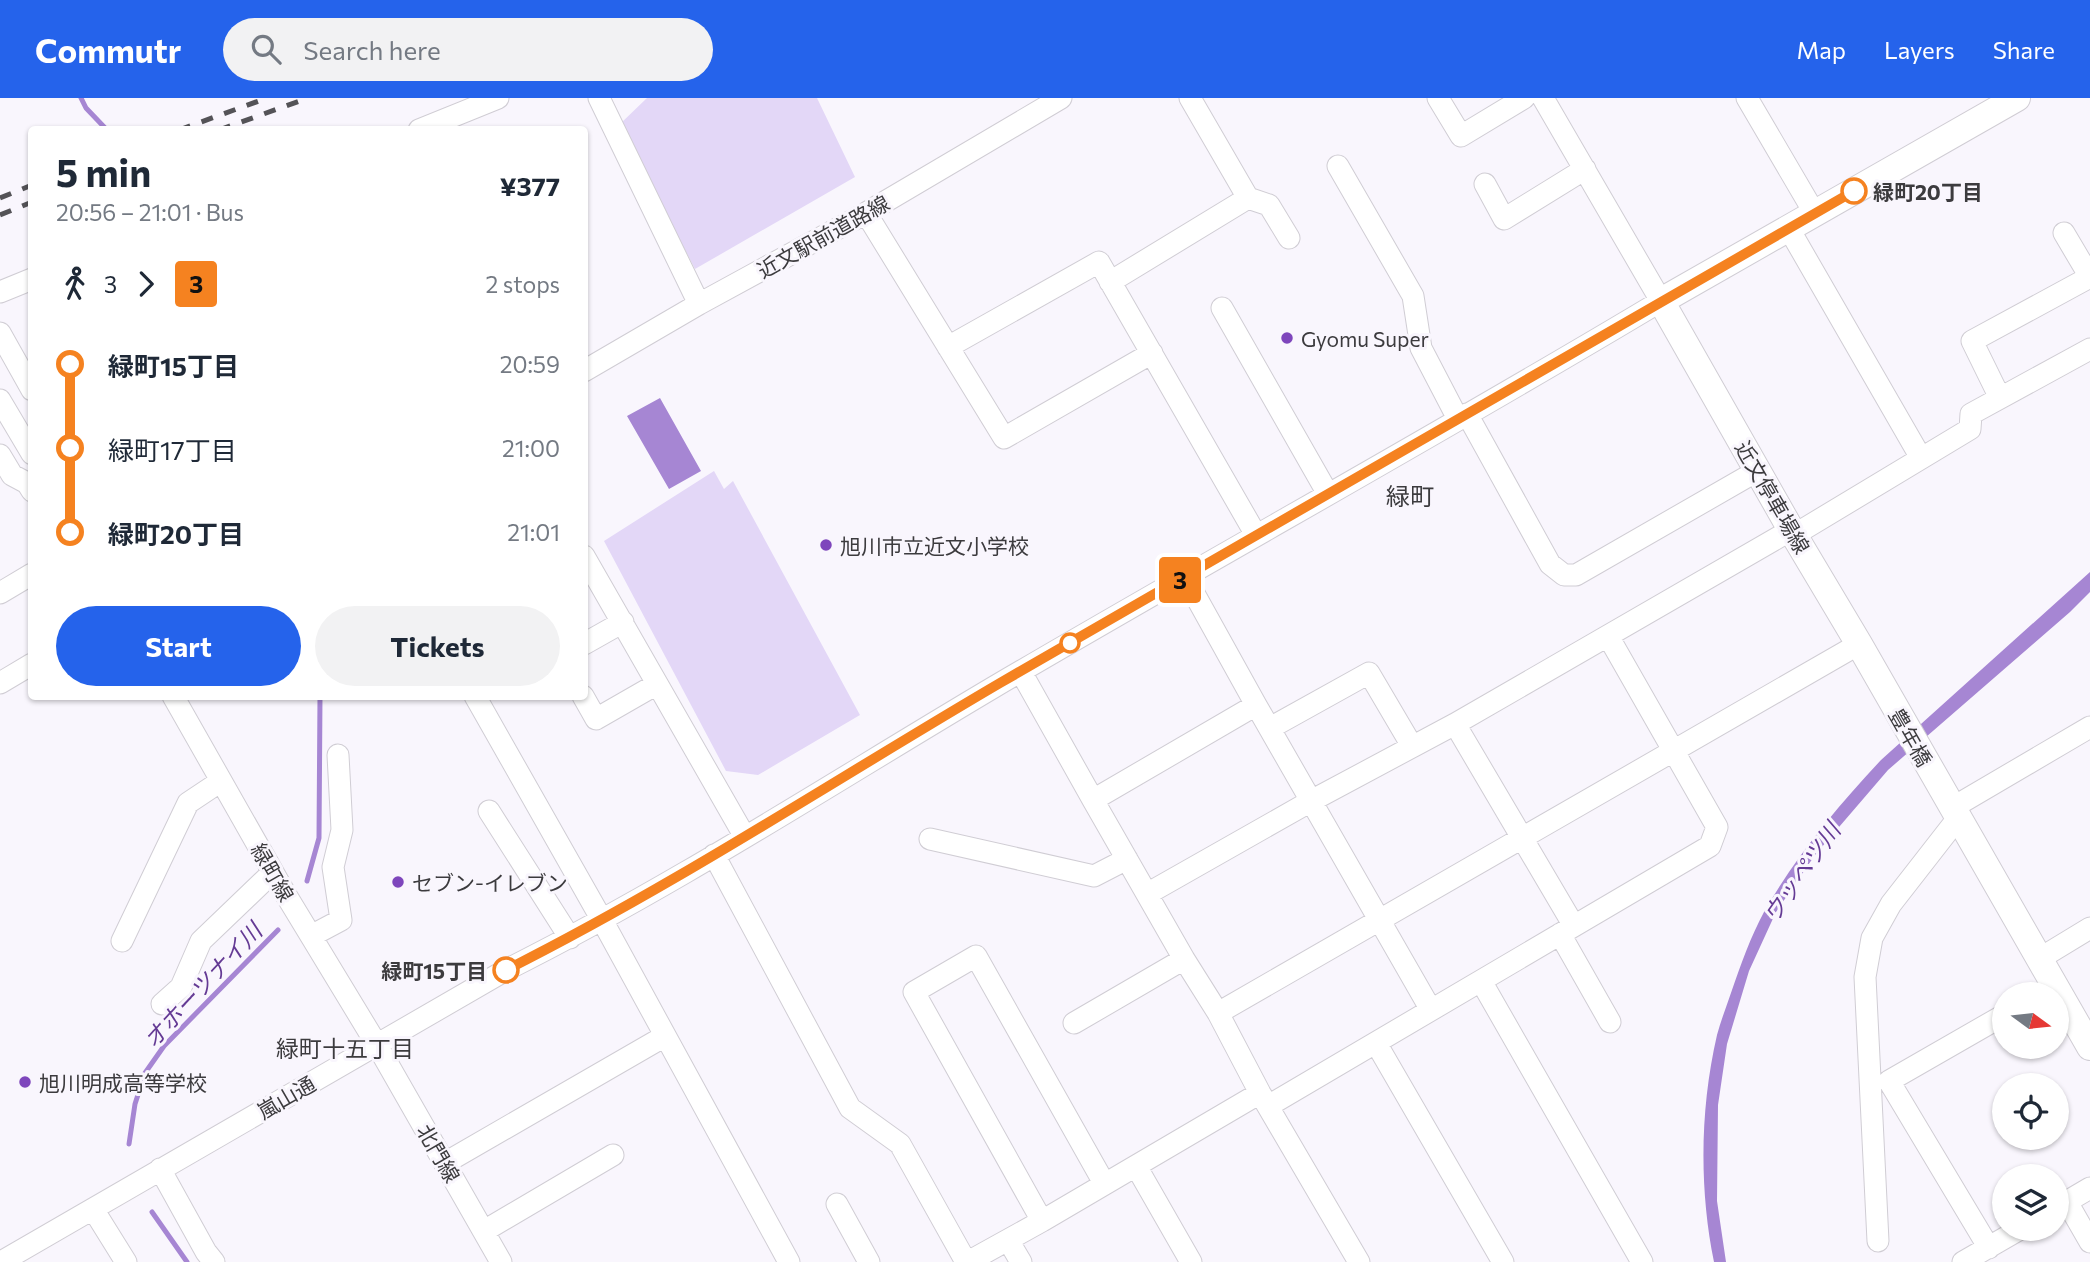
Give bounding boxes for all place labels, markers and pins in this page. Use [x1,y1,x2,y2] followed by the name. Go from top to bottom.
[1841,178,1867,204] marker: 緑町20丁目
[1873,179,1983,204] place label: 緑町20丁目
[1301,326,1429,351] place label: Gyomu Super
[1279,330,1295,346] marker: Gyomu Super
[840,533,1029,558] place label: 旭川市立近文小学校
[818,537,834,553] marker: 旭川市立近文小学校
[1060,633,1080,653] unlabelled marker
[412,870,568,895] place label: セブン-イレブン
[390,874,406,890] marker: セブン-イレブン
[493,957,519,983] marker: 緑町15丁目
[381,958,487,983] place label: 緑町15丁目
[39,1070,207,1095] place label: 旭川明成高等学校
[17,1074,33,1090] marker: 旭川明成高等学校

